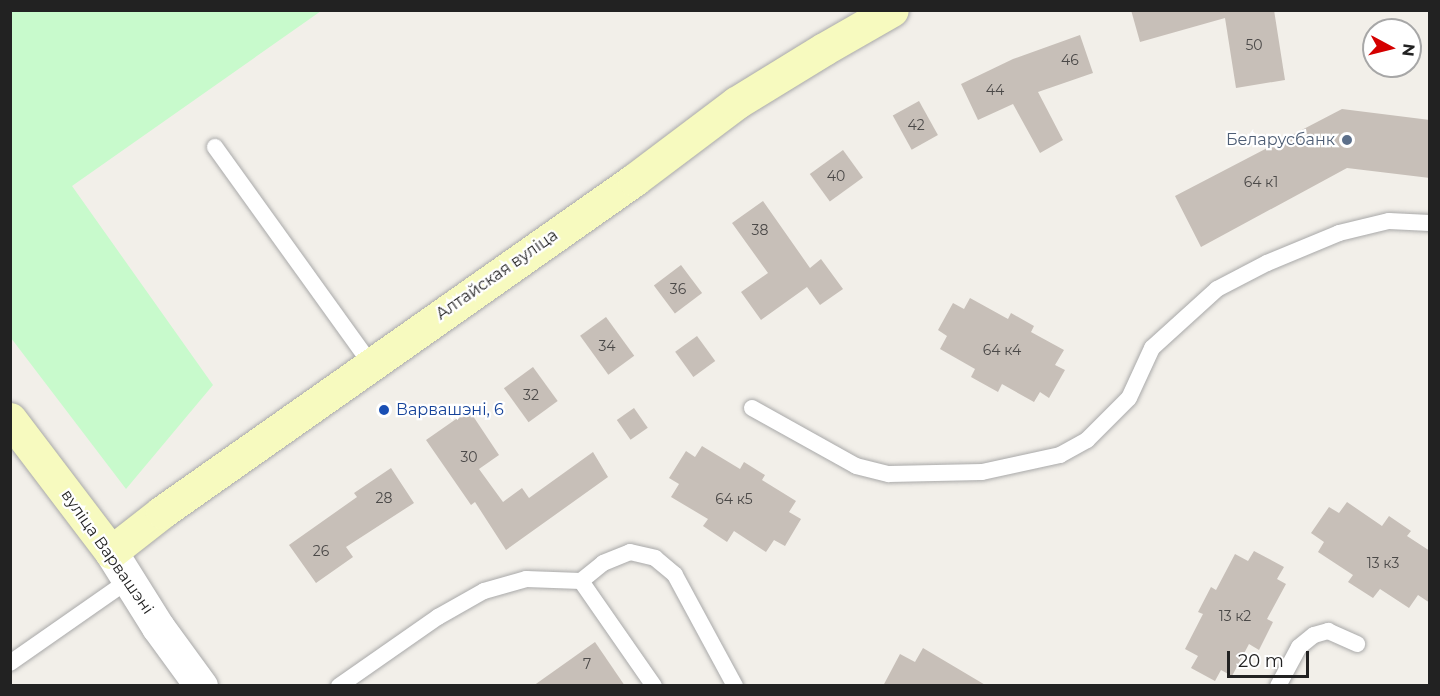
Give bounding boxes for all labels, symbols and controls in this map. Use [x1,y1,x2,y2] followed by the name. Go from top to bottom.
[1362,18,1422,78] north arrow
[1245,37,1263,53] house number: 50
[1398,42,1419,58] text: N
[1061,52,1079,68] house number: 46
[986,82,1004,98] house number: 44
[907,117,925,133] house number: 42
[1226,130,1335,150] place label: Беларусбанк
[1340,133,1354,147] marker: Беларусбанк
[827,168,845,184] house number: 40
[1244,174,1278,190] house number: 64 к1
[752,222,768,238] house number: 38
[432,226,562,324] street label: Алтайская вуліца
[670,281,686,297] house number: 36
[598,338,616,354] house number: 34
[983,342,1021,358] house number: 64 к4
[523,387,539,403] house number: 32
[396,400,504,420] place label: Варвашэні, 6
[377,403,391,417] marker: Варвашэні, 6
[460,449,478,465] house number: 30
[57,486,157,618] street label: вуліца Варвашэні
[376,490,392,506] house number: 28
[715,491,753,507] house number: 64 к5
[313,543,329,559] house number: 26
[1367,555,1399,571] house number: 13 к3
[1219,608,1251,624] house number: 13 к2
[1230,639,1312,677] scale bar
[1238,650,1284,672] text: 20 m
[583,656,591,672] house number: 7

